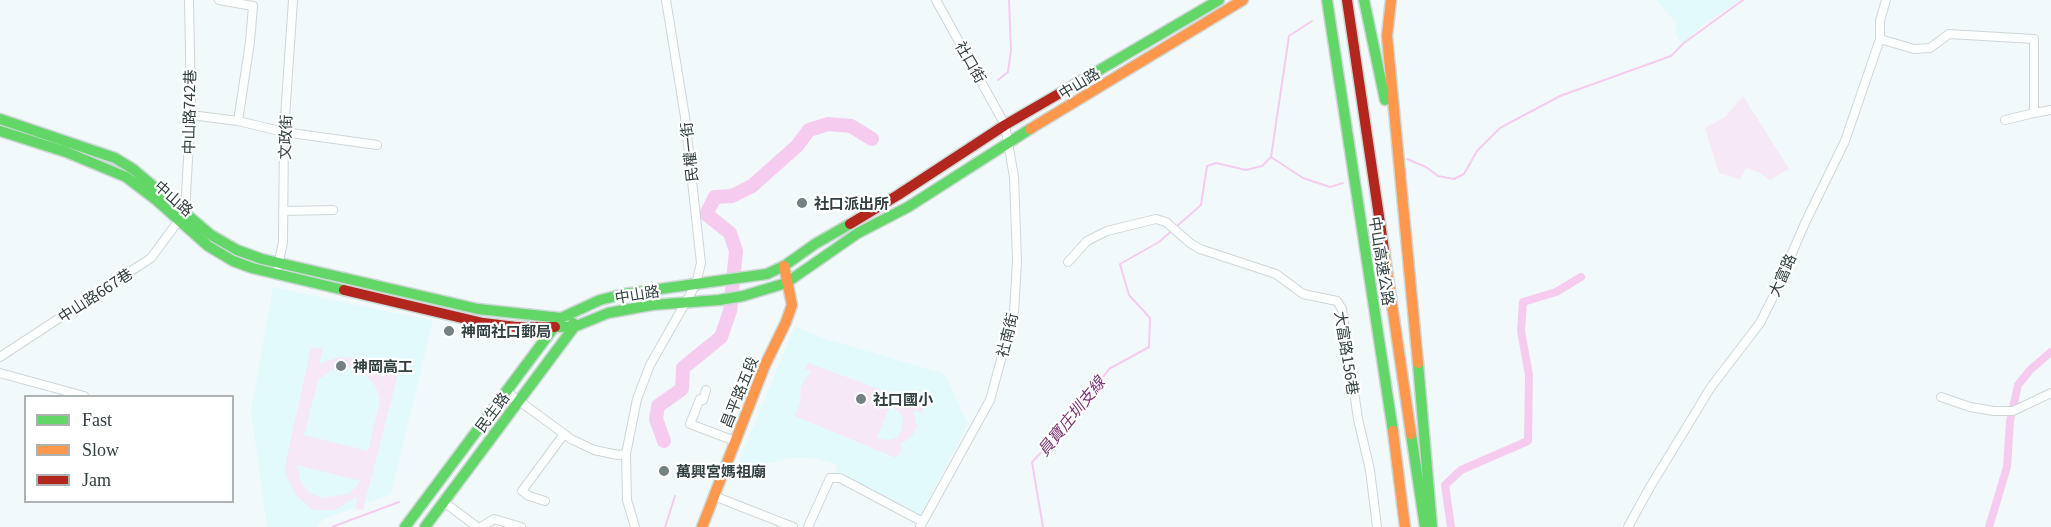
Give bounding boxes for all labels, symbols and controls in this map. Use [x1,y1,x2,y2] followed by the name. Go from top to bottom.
[952,38,990,86] street label: 社口街
[1055,64,1103,102] street label: 中山路
[179,69,199,155] street label: 中山路742巷
[275,114,295,160] street label: 文政街
[677,121,701,183] street label: 民權一街
[151,176,197,220] street label: 中山路
[814,194,889,212] place label: 社口派出所
[795,196,809,210] marker: 社口派出所
[1366,215,1398,307] street label: 中山高速公路
[1765,251,1799,299] street label: 大富路
[54,264,136,326] street label: 中山路667巷
[613,282,661,306] street label: 中山路
[1331,310,1363,396] street label: 大富路156巷
[993,311,1021,359] street label: 社南街
[461,322,551,340] place label: 神岡社口郵局
[442,324,456,338] marker: 神岡社口郵局
[717,354,761,430] street label: 昌平路五段
[353,357,413,375] place label: 神岡高工
[334,359,348,373] marker: 神岡高工
[1033,373,1109,459] water label: 員寶庄圳支線
[471,389,513,435] street label: 民生路
[873,390,933,408] place label: 社口國小
[854,392,868,406] marker: 社口國小
[24,395,234,503] legend
[82,410,112,430] text: Fast
[82,440,119,460] text: Slow
[676,462,766,480] place label: 萬興宮媽祖廟
[657,464,671,478] marker: 萬興宮媽祖廟
[82,470,111,490] text: Jam

